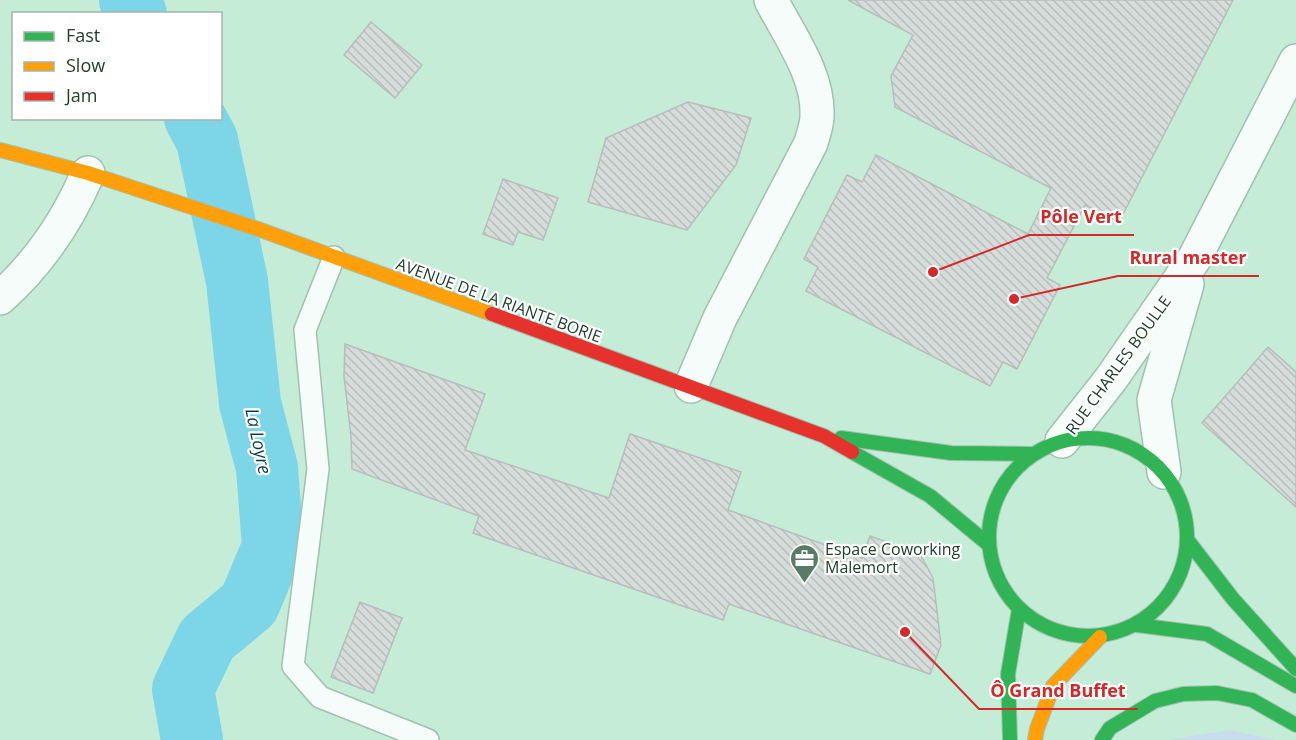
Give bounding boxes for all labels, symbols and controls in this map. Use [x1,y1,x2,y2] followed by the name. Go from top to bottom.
[12,12,222,120] legend
[66,23,100,47] text: Fast
[66,53,105,77] text: Slow
[64,83,98,107] text: Jam
[1029,199,1134,235] callout: Pôle Vert
[1040,204,1122,228] text: Pôle Vert
[1118,240,1259,276] callout: Rural master
[1129,245,1247,269] text: Rural master
[393,253,605,347] street label: AVENUE DE LA RIANTE BORIE
[1060,291,1176,439] street label: RUE CHARLES BOULLE
[240,406,278,476] water label: La Loyre
[825,538,961,578] place label: Espace Coworking Malemort
[788,542,820,584] office icon: Espace Coworking Malemort
[979,673,1138,709] callout: Ô Grand Buffet
[990,678,1126,702] text: Ô Grand Buffet

